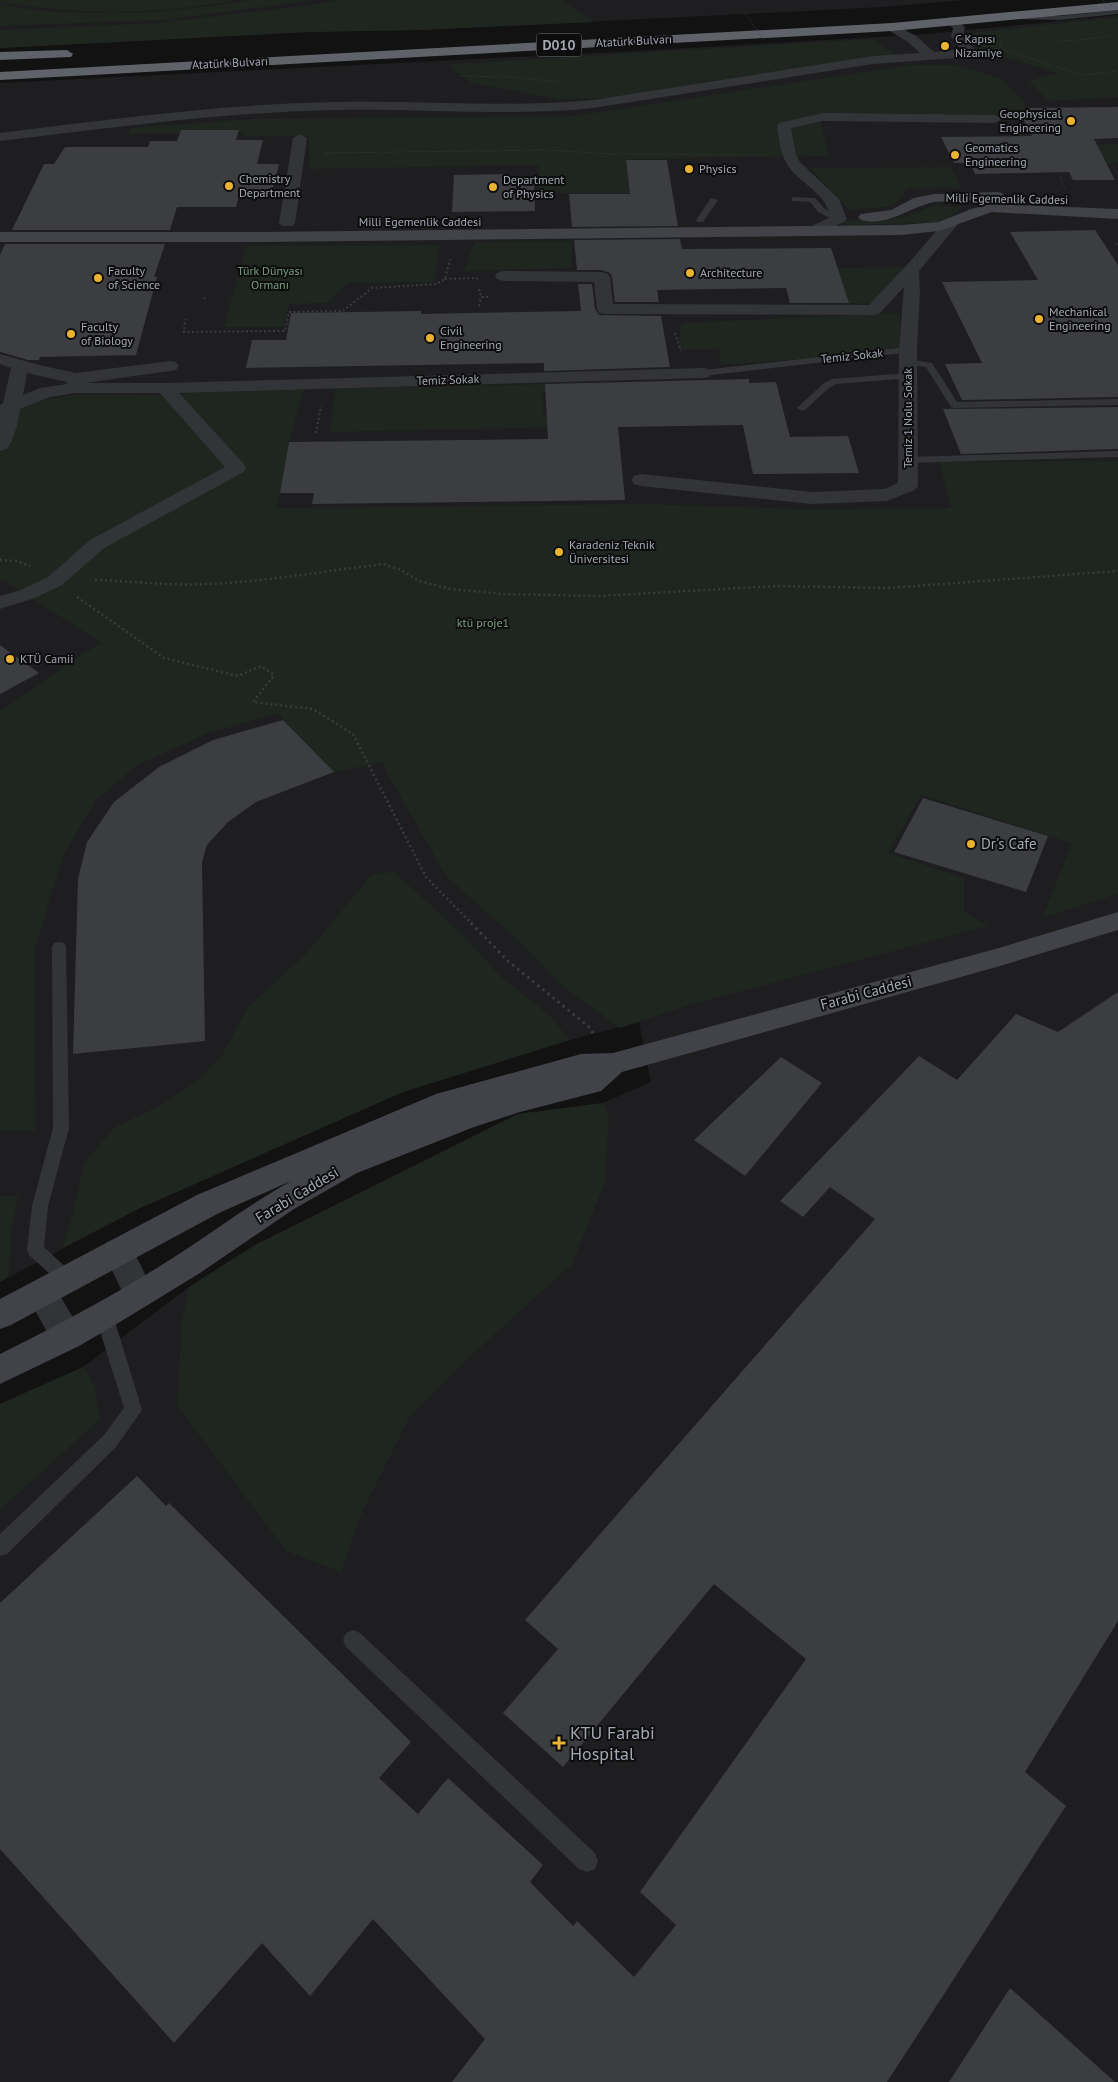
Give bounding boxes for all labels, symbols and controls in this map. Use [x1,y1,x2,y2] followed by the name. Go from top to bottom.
[596,31,672,50] street label: Atatürk Bulvarı
[955,31,1002,60] place label: C Kapısı Nizamiye
[536,34,582,56] road number: D010
[939,40,951,52] marker: C Kapısı Nizamiye
[192,53,268,72] street label: Atatürk Bulvarı
[999,106,1061,135] place label: Geophysical Engineering
[1065,115,1077,127] marker: Geophysical Engineering
[965,140,1027,169] place label: Geomatics Engineering
[949,149,961,161] marker: Geomatics Engineering
[699,161,737,176] place label: Physics
[683,163,695,175] marker: Physics
[239,171,300,200] place label: Chemistry Department
[503,172,564,201] place label: Department of Physics
[223,180,235,192] marker: Chemistry Department
[487,181,499,193] marker: Department of Physics
[946,190,1068,207] street label: Milli Egemenlik Caddesi
[359,214,481,229] street label: Milli Egemenlik Caddesi
[108,263,160,292] place label: Faculty of Science
[237,263,303,292] park label: Türk Dünyası Ormanı
[700,265,762,280] place label: Architecture
[684,267,696,279] marker: Architecture
[92,272,104,284] marker: Faculty of Science
[1049,304,1111,333] place label: Mechanical Engineering
[1033,313,1045,325] marker: Mechanical Engineering
[81,319,133,348] place label: Faculty of Biology
[440,323,502,352] place label: Civil Engineering
[65,328,77,340] marker: Faculty of Biology
[424,332,436,344] marker: Civil Engineering
[820,345,884,366] street label: Temiz Sokak
[900,368,915,468] street label: Temiz 1 Nolu Sokak
[416,371,480,388] street label: Temiz Sokak
[569,537,655,566] place label: Karadeniz Teknik Üniversitesi
[553,546,565,558] marker: Karadeniz Teknik Üniversitesi
[457,615,509,630] park label: ktü proje1
[20,651,73,666] place label: KTÜ Camii
[4,653,16,665] marker: KTÜ Camii
[981,834,1037,853] place label: Dr's Cafe
[965,838,977,850] marker: Dr's Cafe
[818,971,914,1014] street label: Farabi Caddesi
[252,1162,342,1227] street label: Farabi Caddesi
[570,1721,655,1765] place label: KTU Farabi Hospital
[552,1736,566,1750] marker: KTU Farabi Hospital

